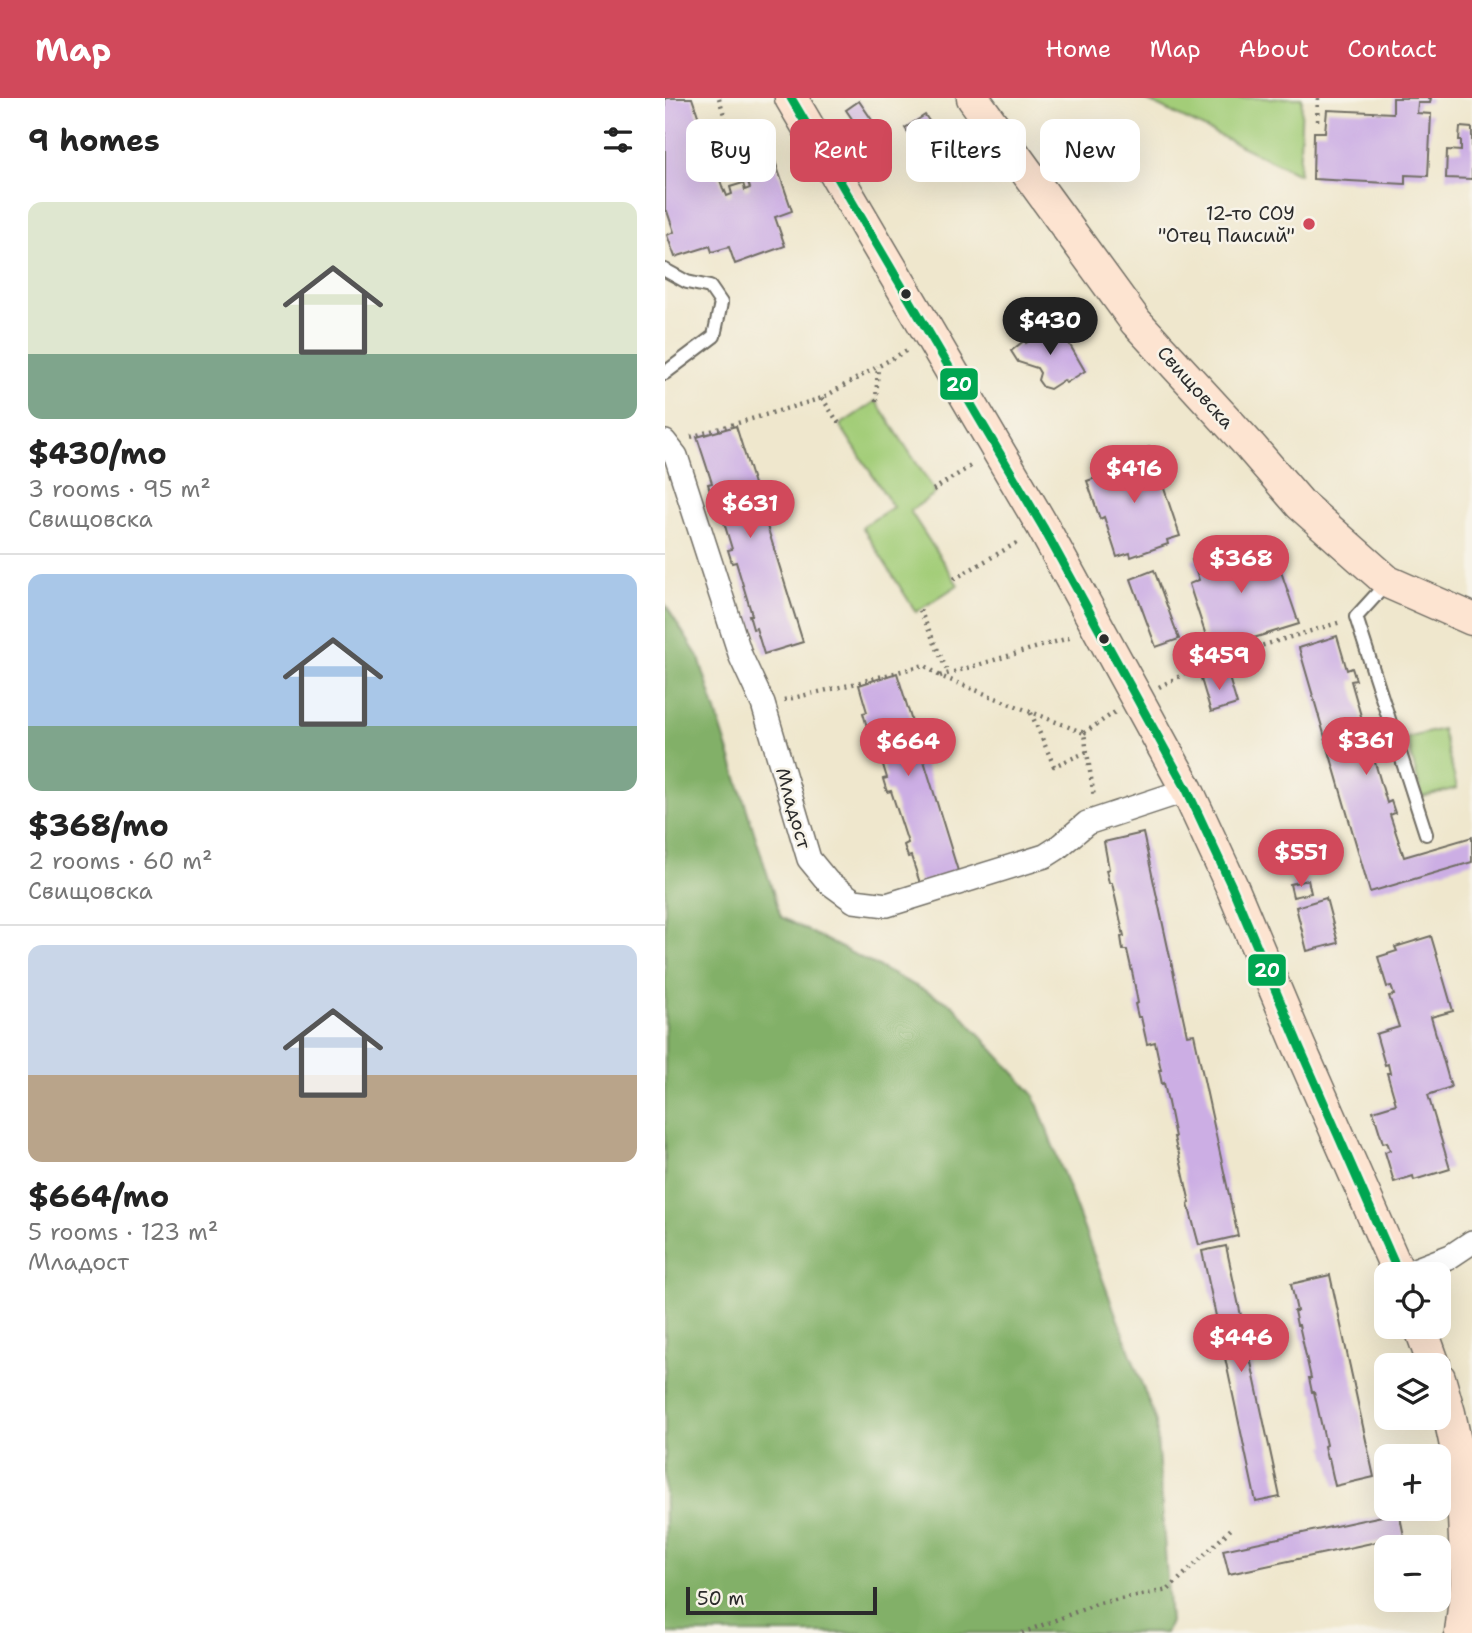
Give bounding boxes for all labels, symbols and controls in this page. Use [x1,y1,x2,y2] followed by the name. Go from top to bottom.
[35,27,111,72] text: Map
[1045,33,1111,65] text: Home
[1149,33,1201,65] text: Map
[1239,33,1309,65] text: About
[1347,33,1437,65] text: Contact
[686,119,776,182] chip: Buy
[790,119,892,182] chip: Rent
[906,119,1026,182] chip: Filters
[1040,119,1140,182] chip: New
[28,120,160,161] text: 9 homes
[599,121,637,159] icon: filters
[1158,201,1295,248] place label: 12-то СОУ "Отец Паисий"
[1301,216,1317,232] marker: 12-то СОУ "Отец Паисий"
[270,247,396,373] icon: home
[899,287,913,301] unlabelled marker
[1009,298,1091,357] pin: $430
[1019,305,1081,335] text: $430
[1152,341,1240,434] street label: Свищовска
[939,367,979,401] line badge: 20
[946,372,972,397] text: 20
[28,433,167,474] text: $430/mo
[1093,446,1175,505] pin: $416
[1106,453,1162,483] text: $416
[28,474,211,504] text: 3 rooms · 95 m²
[709,480,791,540] pin: $631
[722,488,778,518] text: $631
[28,504,153,534] text: Свищовска
[1200,536,1282,595] pin: $368
[1209,543,1273,573] text: $368
[270,619,396,745] icon: home
[1097,632,1111,646] unlabelled marker
[1178,632,1260,692] pin: $459
[1189,640,1249,670] text: $459
[867,718,949,778] pin: $664
[1325,718,1407,777] pin: $361
[1338,725,1394,755] text: $361
[876,726,940,756] text: $664
[770,765,817,852] street label: Младост
[28,805,169,846] text: $368/mo
[1260,830,1342,889] pin: $551
[1274,837,1328,867] text: $551
[28,846,213,876] text: 2 rooms · 60 m²
[28,876,153,906] text: Свищовска
[1247,953,1287,987] line badge: 20
[1254,958,1280,983] text: 20
[270,990,396,1116] icon: home
[28,1176,169,1217] text: $664/mo
[28,1217,218,1247] text: 5 rooms · 123 m²
[28,1247,129,1277] text: Младост
[1374,1262,1451,1612] map controls
[1374,1262,1451,1339] button: locate
[1200,1314,1282,1374] pin: $446
[1209,1322,1273,1352] text: $446
[1374,1353,1451,1430] button: layers
[1374,1444,1451,1521] button: +
[1374,1535,1451,1612] button: −
[686,1584,877,1616] scale bar
[697,1586,745,1611] text: 50 m

